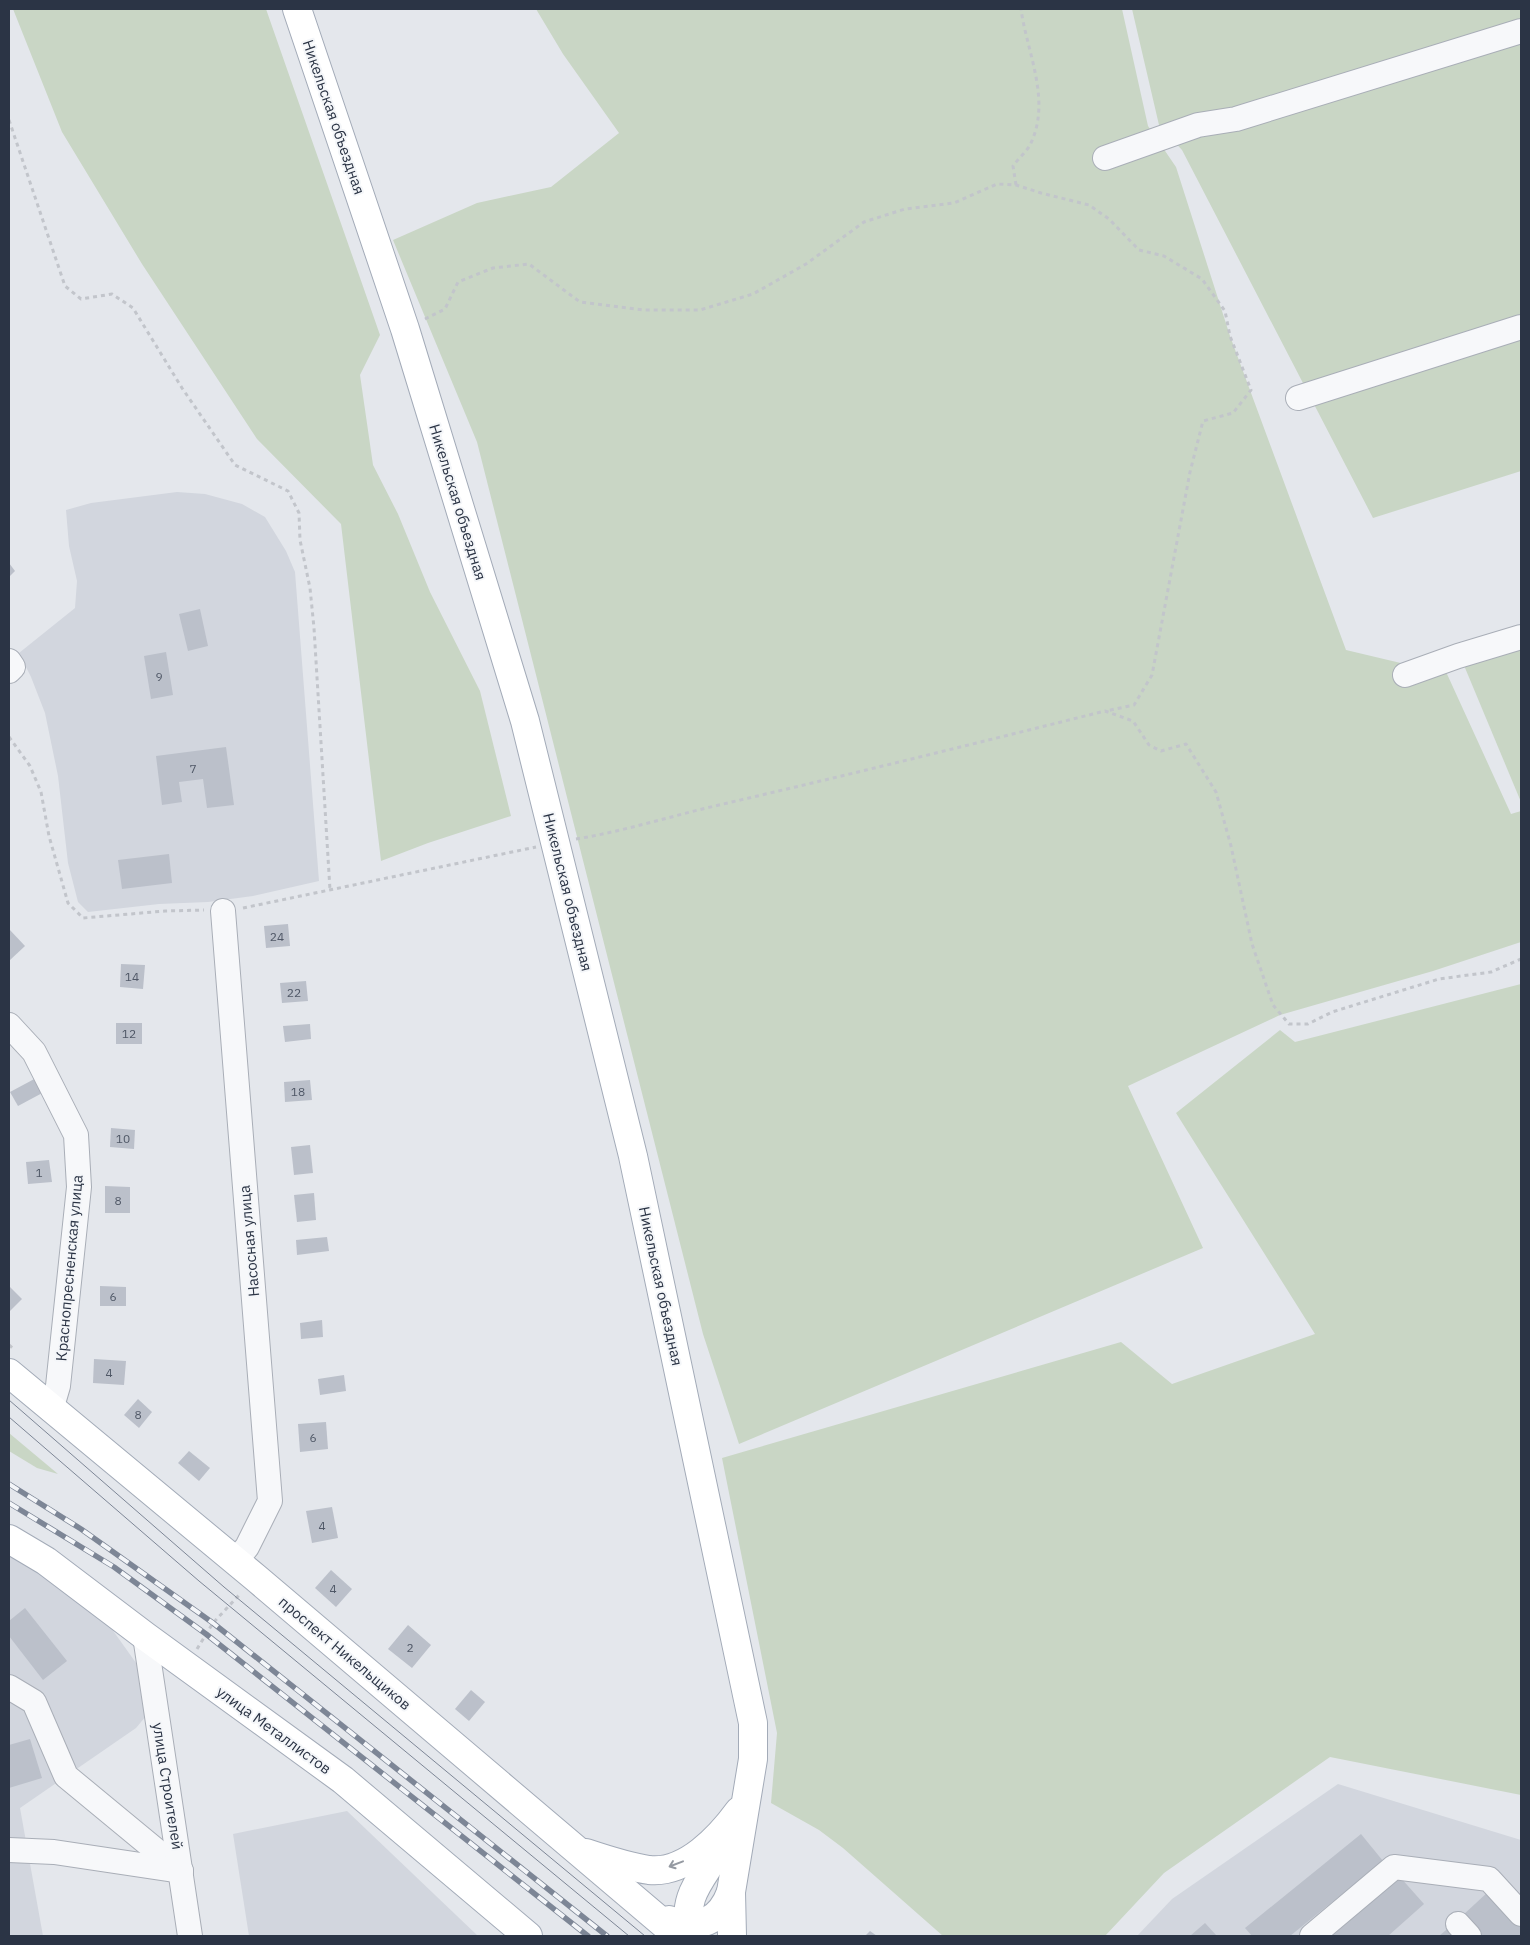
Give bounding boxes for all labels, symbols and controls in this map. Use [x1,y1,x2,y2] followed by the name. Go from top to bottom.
[299,37,369,197] street label: Никельская объездная
[425,422,491,582] street label: Никельская объездная
[155,669,163,684] house number: 9
[189,761,197,776] house number: 7
[539,811,597,973] street label: Никельская объездная
[270,929,284,944] house number: 24
[125,969,139,984] house number: 14
[287,985,301,1000] house number: 22
[122,1026,136,1041] house number: 12
[291,1084,305,1099] house number: 18
[116,1131,130,1146] house number: 10
[35,1165,43,1180] house number: 1
[51,1174,87,1362] street label: Краснопресненская улица
[235,1184,263,1298] street label: Насосная улица
[114,1193,122,1208] house number: 8
[635,1205,687,1367] street label: Никельская объездная
[109,1289,117,1304] house number: 6
[105,1365,113,1380] house number: 4
[134,1407,142,1422] house number: 8
[309,1430,317,1445] house number: 6
[318,1518,326,1533] house number: 4
[329,1581,337,1596] house number: 4
[275,1592,415,1714] street label: проспект Никельщиков
[406,1640,414,1655] house number: 2
[213,1682,335,1778] street label: улица Металлистов
[149,1721,187,1851] street label: улица Строителей
[669,1861,684,1870] one-way arrow

